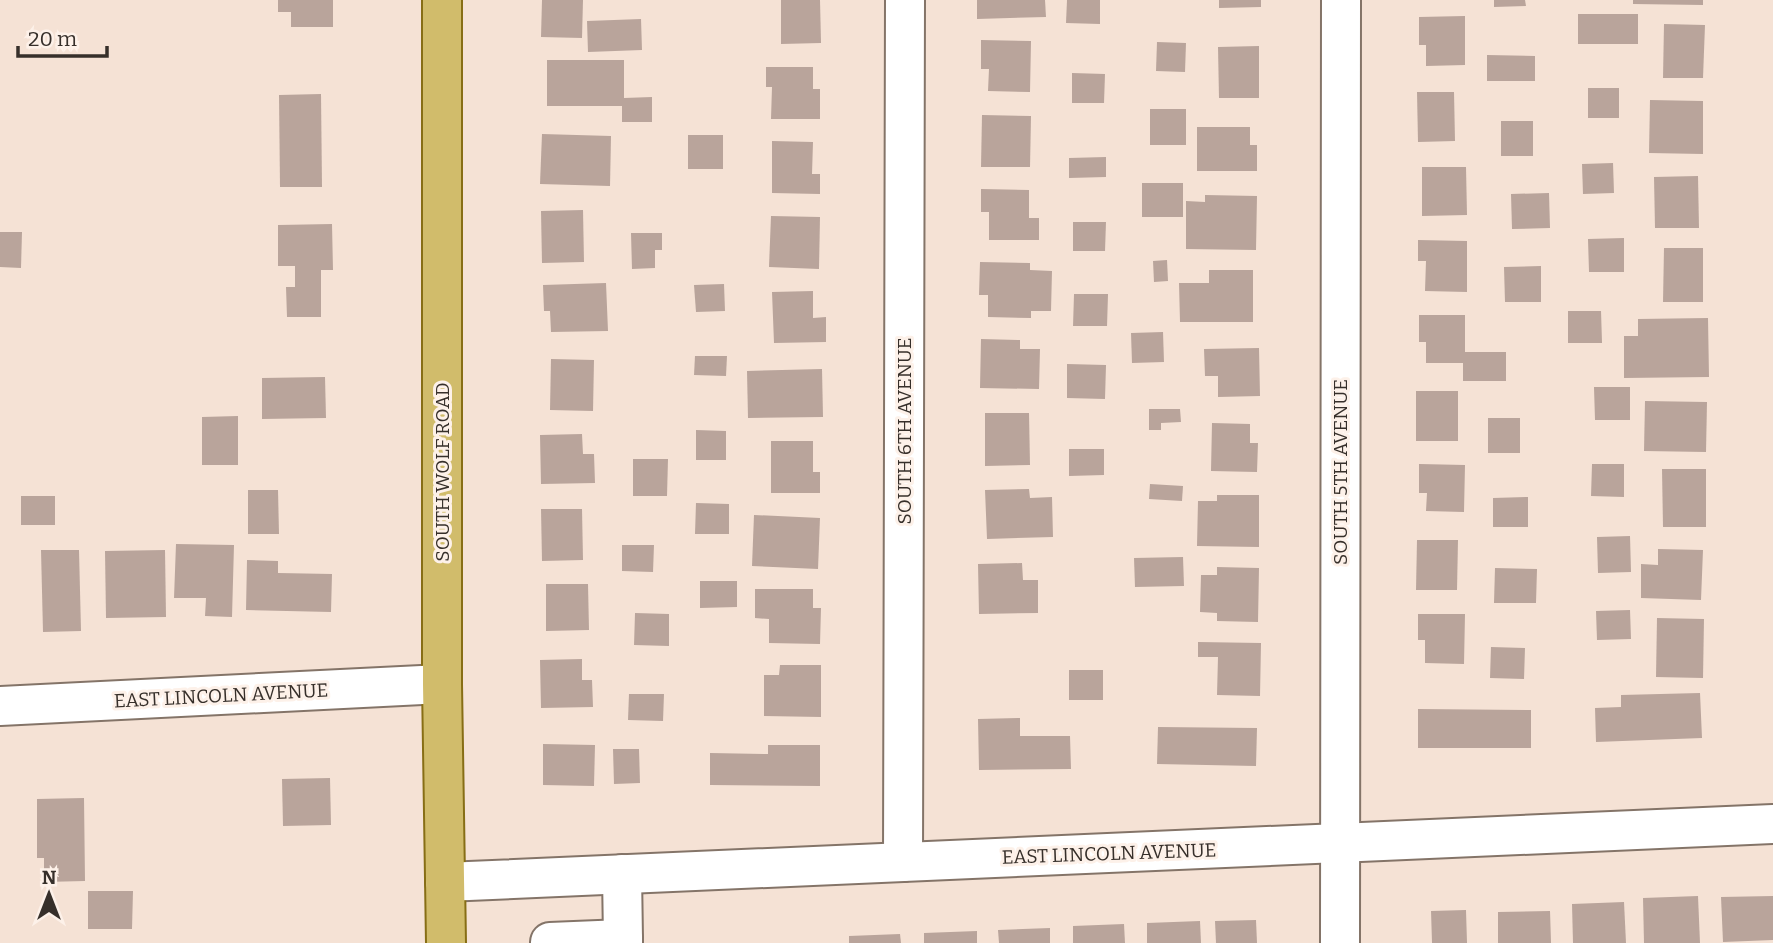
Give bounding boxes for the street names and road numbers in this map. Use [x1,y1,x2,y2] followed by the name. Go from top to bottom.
[893,337,916,525] street label: SOUTH 6TH AVENUE
[1329,379,1352,565] street label: SOUTH 5TH AVENUE
[431,382,454,562] street label: SOUTH WOLF ROAD
[113,678,329,713] street label: EAST LINCOLN AVENUE
[1001,838,1217,869] street label: EAST LINCOLN AVENUE

